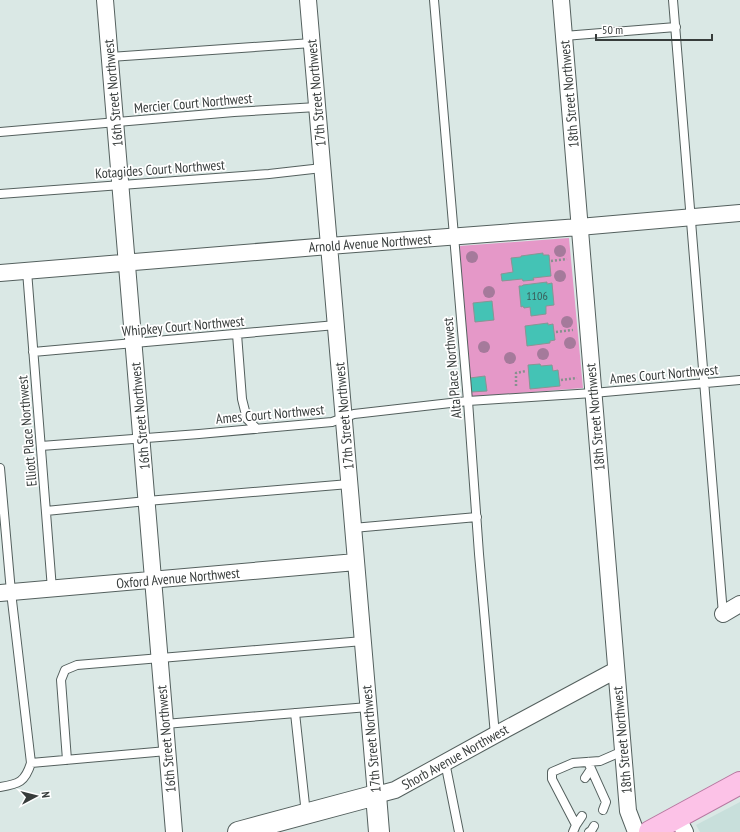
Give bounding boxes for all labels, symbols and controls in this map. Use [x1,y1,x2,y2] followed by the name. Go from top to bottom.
[596,16,712,42] scale bar
[602,22,623,37] text: 50 m
[99,38,127,147] street label: 16th Street Northwest
[302,38,330,147] street label: 17th Street Northwest
[555,39,583,148] street label: 18th Street Northwest
[133,89,253,117] street label: Mercier Court Northwest
[95,155,226,183] street label: Kotagides Court Northwest
[308,230,432,256] street label: Arnold Avenue Northwest
[526,288,548,303] house number: 1106
[121,312,245,340] street label: Whipkey Court Northwest
[439,317,465,419] street label: Alta Place Northwest
[609,360,719,388] street label: Ames Court Northwest
[126,361,154,470] street label: 16th Street Northwest
[330,361,358,470] street label: 17th Street Northwest
[581,362,609,471] street label: 18th Street Northwest
[13,375,41,487] street label: Elliott Place Northwest
[215,400,325,428] street label: Ames Court Northwest
[116,564,241,592] street label: Oxford Avenue Northwest
[152,684,180,793] street label: 16th Street Northwest
[357,684,385,793] street label: 17th Street Northwest
[608,685,636,794] street label: 18th Street Northwest
[398,720,512,794] street label: Shorb Avenue Northwest
[16,776,56,816] north arrow
[39,791,53,799] text: N

